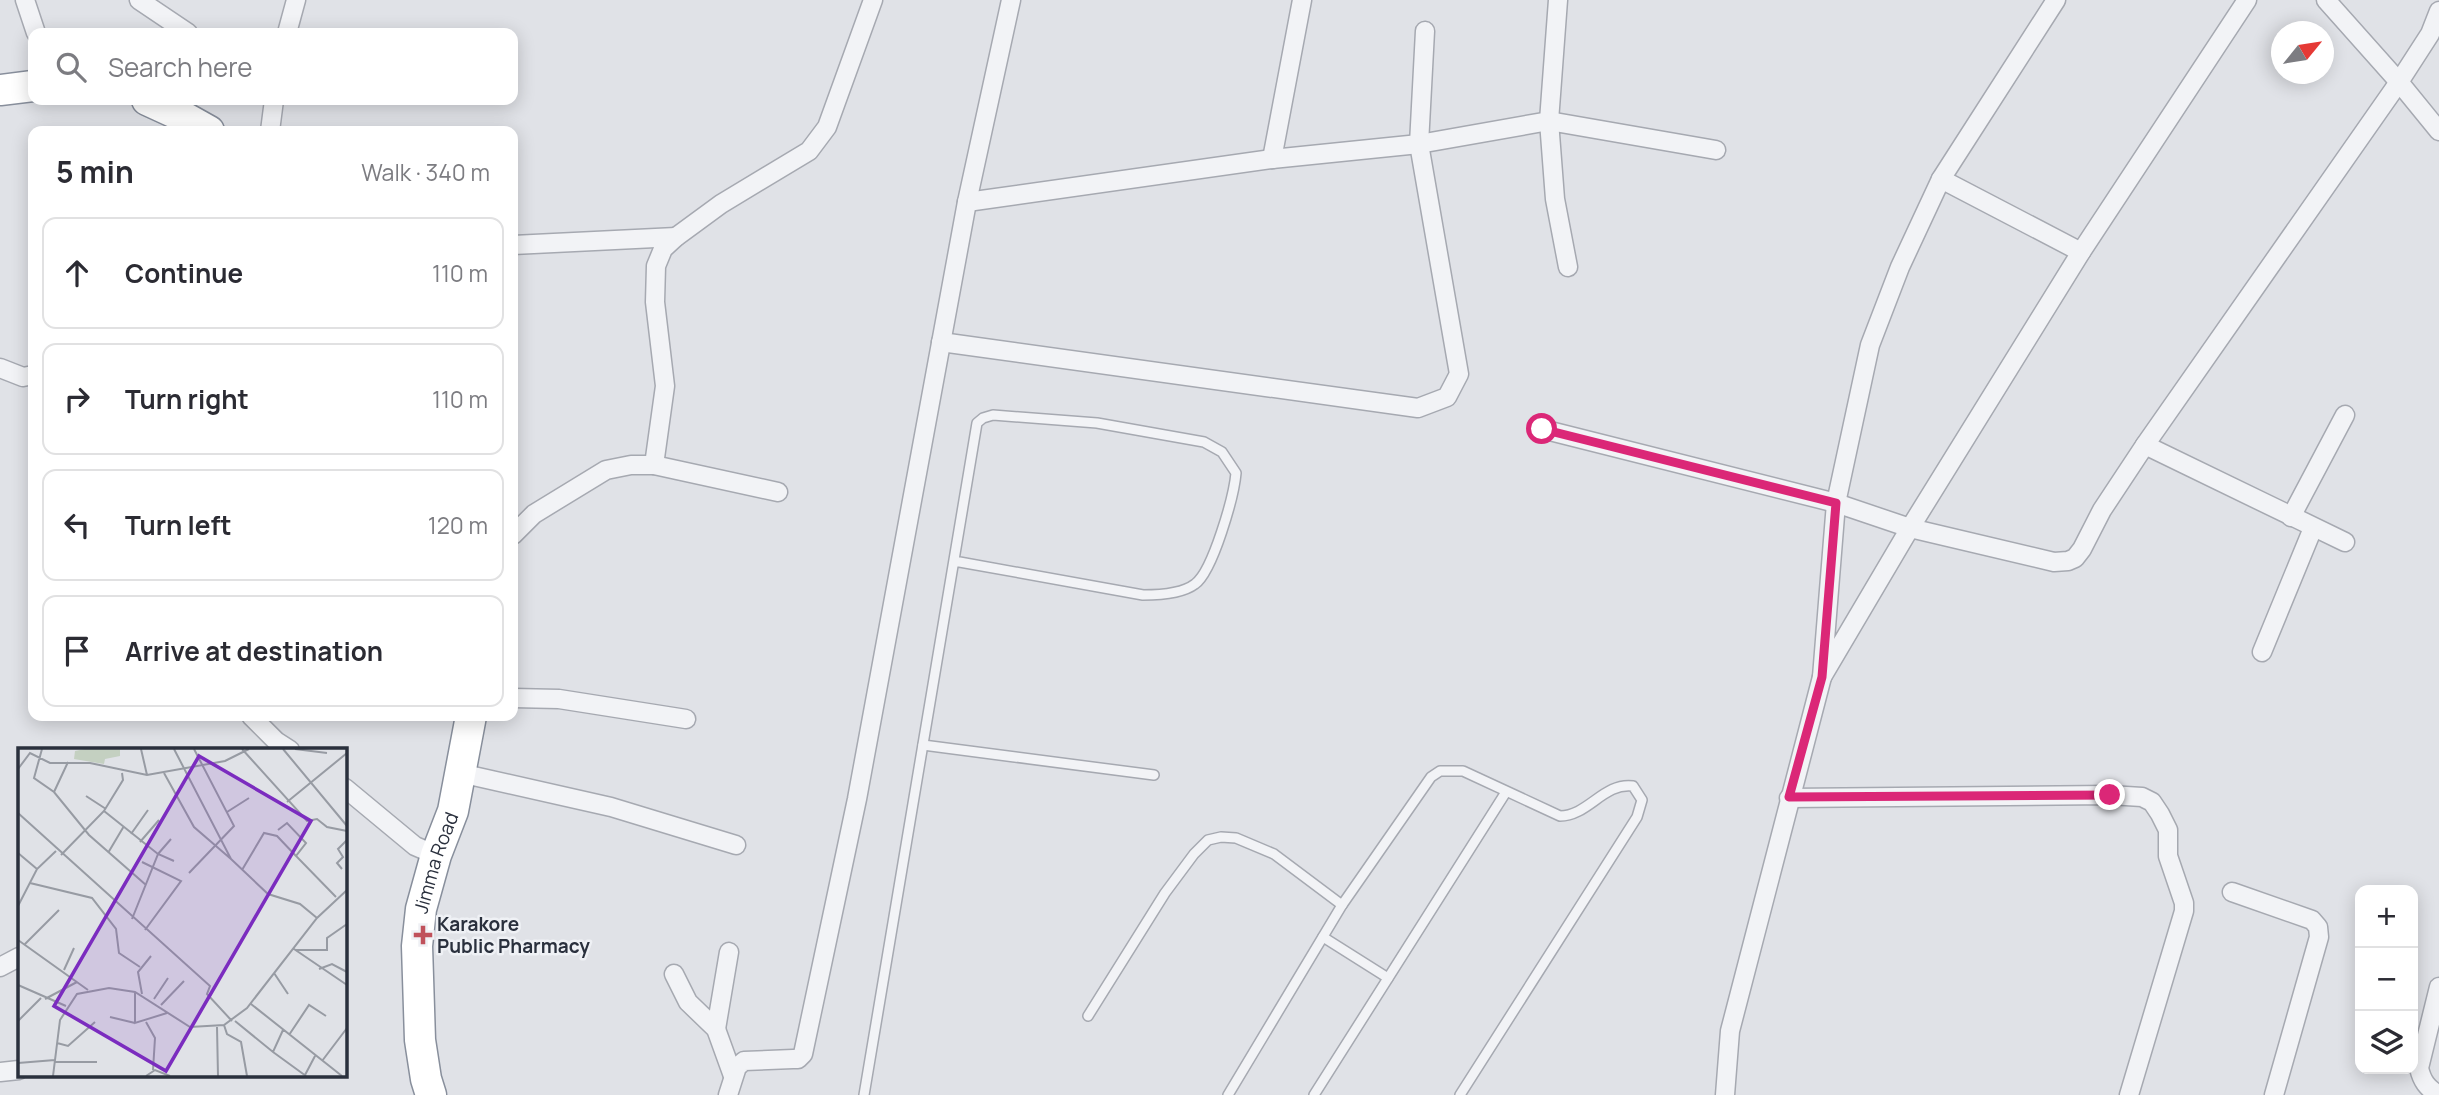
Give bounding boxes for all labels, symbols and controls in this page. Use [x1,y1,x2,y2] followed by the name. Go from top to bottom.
[2271,21,2334,84] north arrow
[28,28,518,105] search box
[52,48,90,86] icon: search
[108,49,253,85] text: Search here
[56,151,134,192] text: 5 min
[361,156,490,188] text: Walk · 340 m
[58,254,96,292] icon: ahead
[125,255,243,291] text: Continue
[432,257,488,289] text: 110 m
[58,380,96,418] icon: right
[125,381,249,417] text: Turn right
[432,383,488,415] text: 110 m
[1526,413,1557,444] route start
[58,506,96,544] icon: left
[125,507,232,543] text: Turn left
[428,509,488,541] text: 120 m
[58,632,96,670] icon: arrive
[125,633,383,669] text: Arrive at destination
[18,748,346,1078] inset map
[2094,779,2125,810] route end
[407,808,464,916] street label: Jimma Road
[2355,885,2418,1074] map controls
[2355,885,2418,948] button: +
[437,911,590,959] place label: Karakore Public Pharmacy
[415,927,431,943] marker: Karakore Public Pharmacy
[2355,948,2418,1011] button: −
[2355,1011,2418,1074] button: layers

